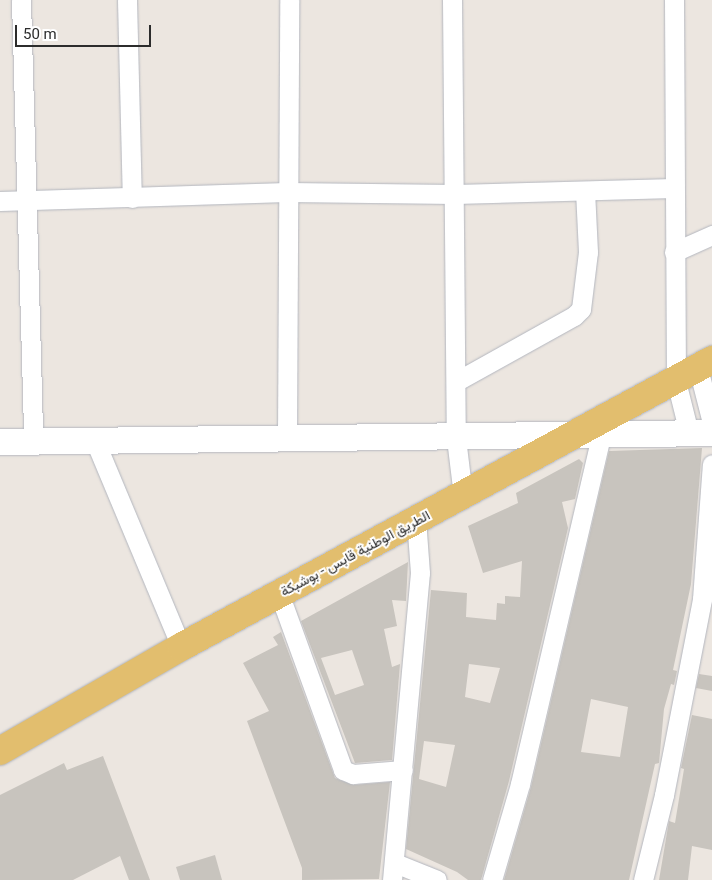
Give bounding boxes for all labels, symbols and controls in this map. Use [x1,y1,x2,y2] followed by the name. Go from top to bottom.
[18,15,154,47] scale bar
[23,25,57,43] text: 50 m
[277,506,433,600] street label: الطريق الوطنية قابس - بوشبكة

